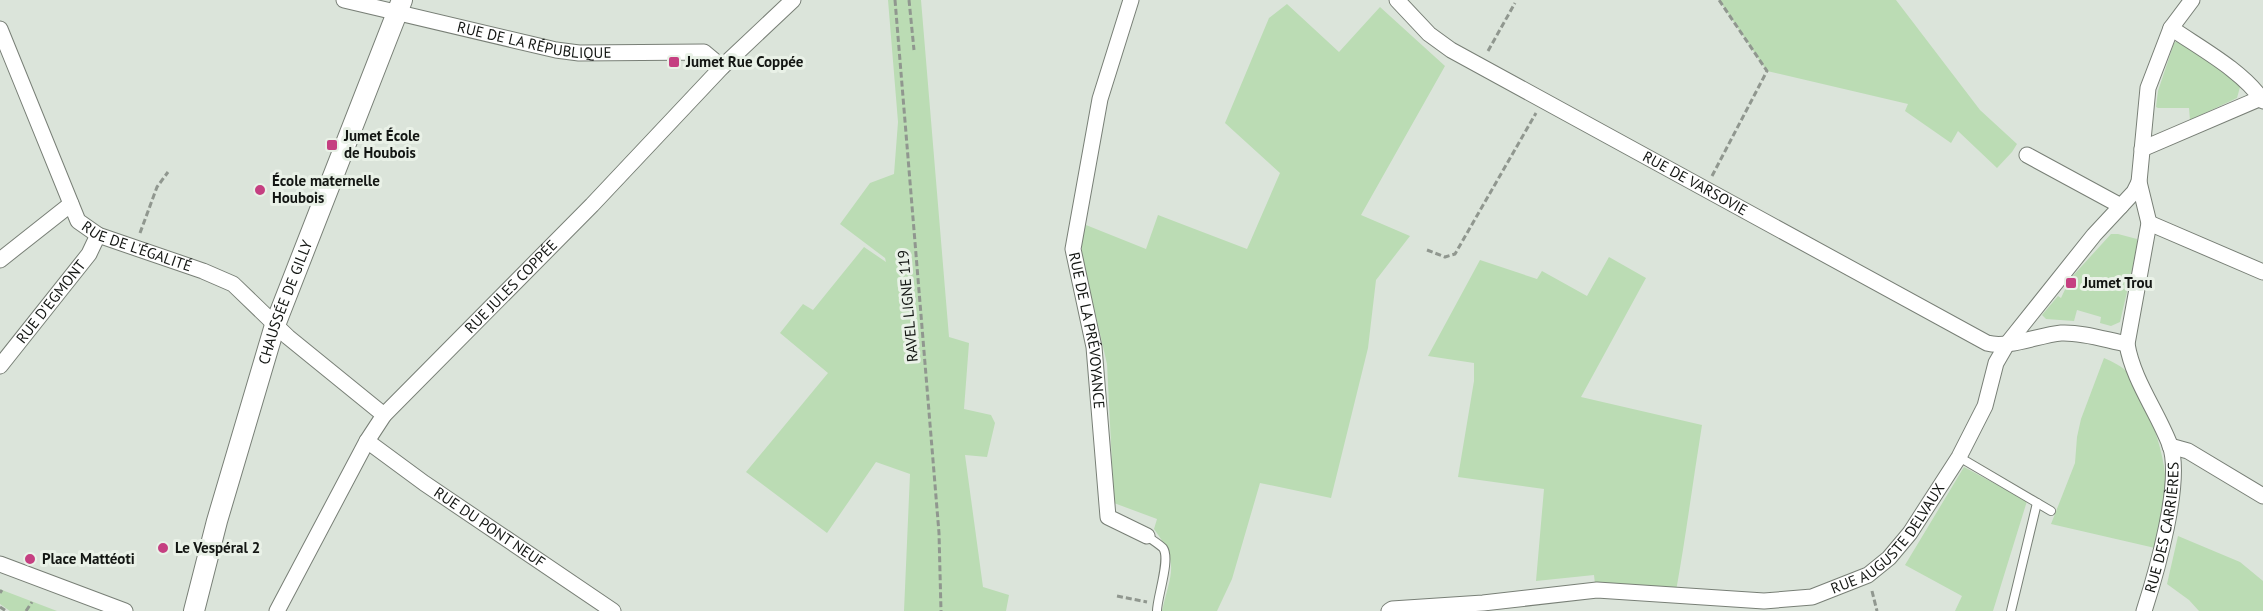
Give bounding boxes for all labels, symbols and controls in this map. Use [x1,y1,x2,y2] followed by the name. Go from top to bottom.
[455,17,611,62] street label: RUE DE LA RÉPUBLIQUE
[685,52,804,71] place label: Jumet Rue Coppée
[667,55,681,69] marker: Jumet Rue Coppée
[343,126,420,162] place label: Jumet École de Houbois
[325,138,339,152] marker: Jumet École de Houbois
[1640,147,1751,219] street label: RUE DE VARSOVIE
[272,171,380,207] place label: École maternelle Houbois
[253,183,267,197] marker: École maternelle Houbois
[78,217,194,275] street label: RUE DE L'ÉGALITÉ
[460,236,561,337] street label: RUE JULES COPPÉE
[254,237,316,367] street label: CHAUSSÉE DE GILLY
[893,249,922,363] street label: RAVEL LIGNE 119
[1065,250,1109,410] street label: RUE DE LA PRÉVOYANCE
[12,255,90,347] street label: RUE D'EGMONT
[2082,273,2153,292] place label: Jumet Trou
[2064,276,2078,290] marker: Jumet Trou
[2140,462,2183,595] street label: RUE DES CARRIÈRES
[1828,480,1948,598] street label: RUE AUGUSTE DELVAUX
[431,483,549,571] street label: RUE DU PONT NEUF
[175,538,260,557] place label: Le Vespéral 2
[156,541,170,555] marker: Le Vespéral 2
[42,549,135,568] place label: Place Mattéoti
[23,552,37,566] marker: Place Mattéoti

